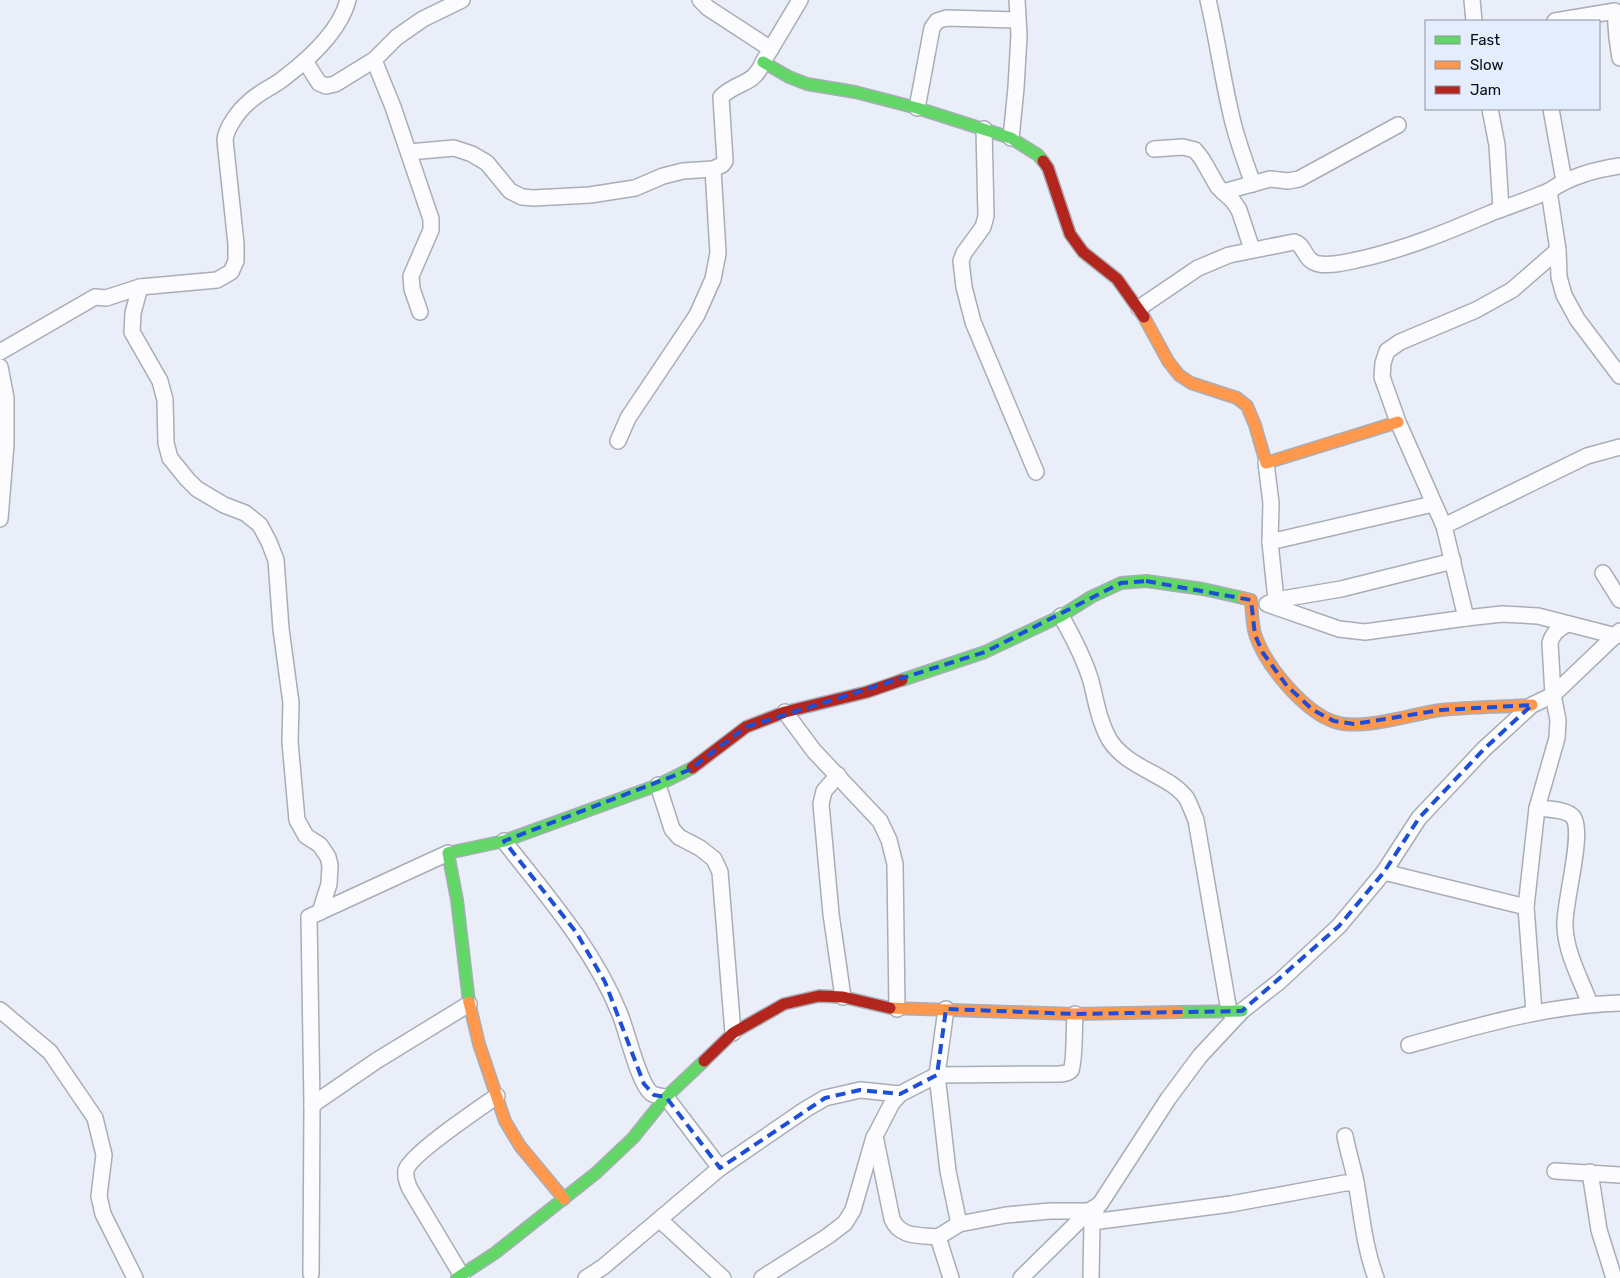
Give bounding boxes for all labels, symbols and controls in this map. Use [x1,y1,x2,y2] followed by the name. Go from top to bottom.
[1425,20,1600,110] legend
[1470,31,1500,49] text: Fast
[1470,56,1503,74] text: Slow
[1470,81,1501,99] text: Jam

